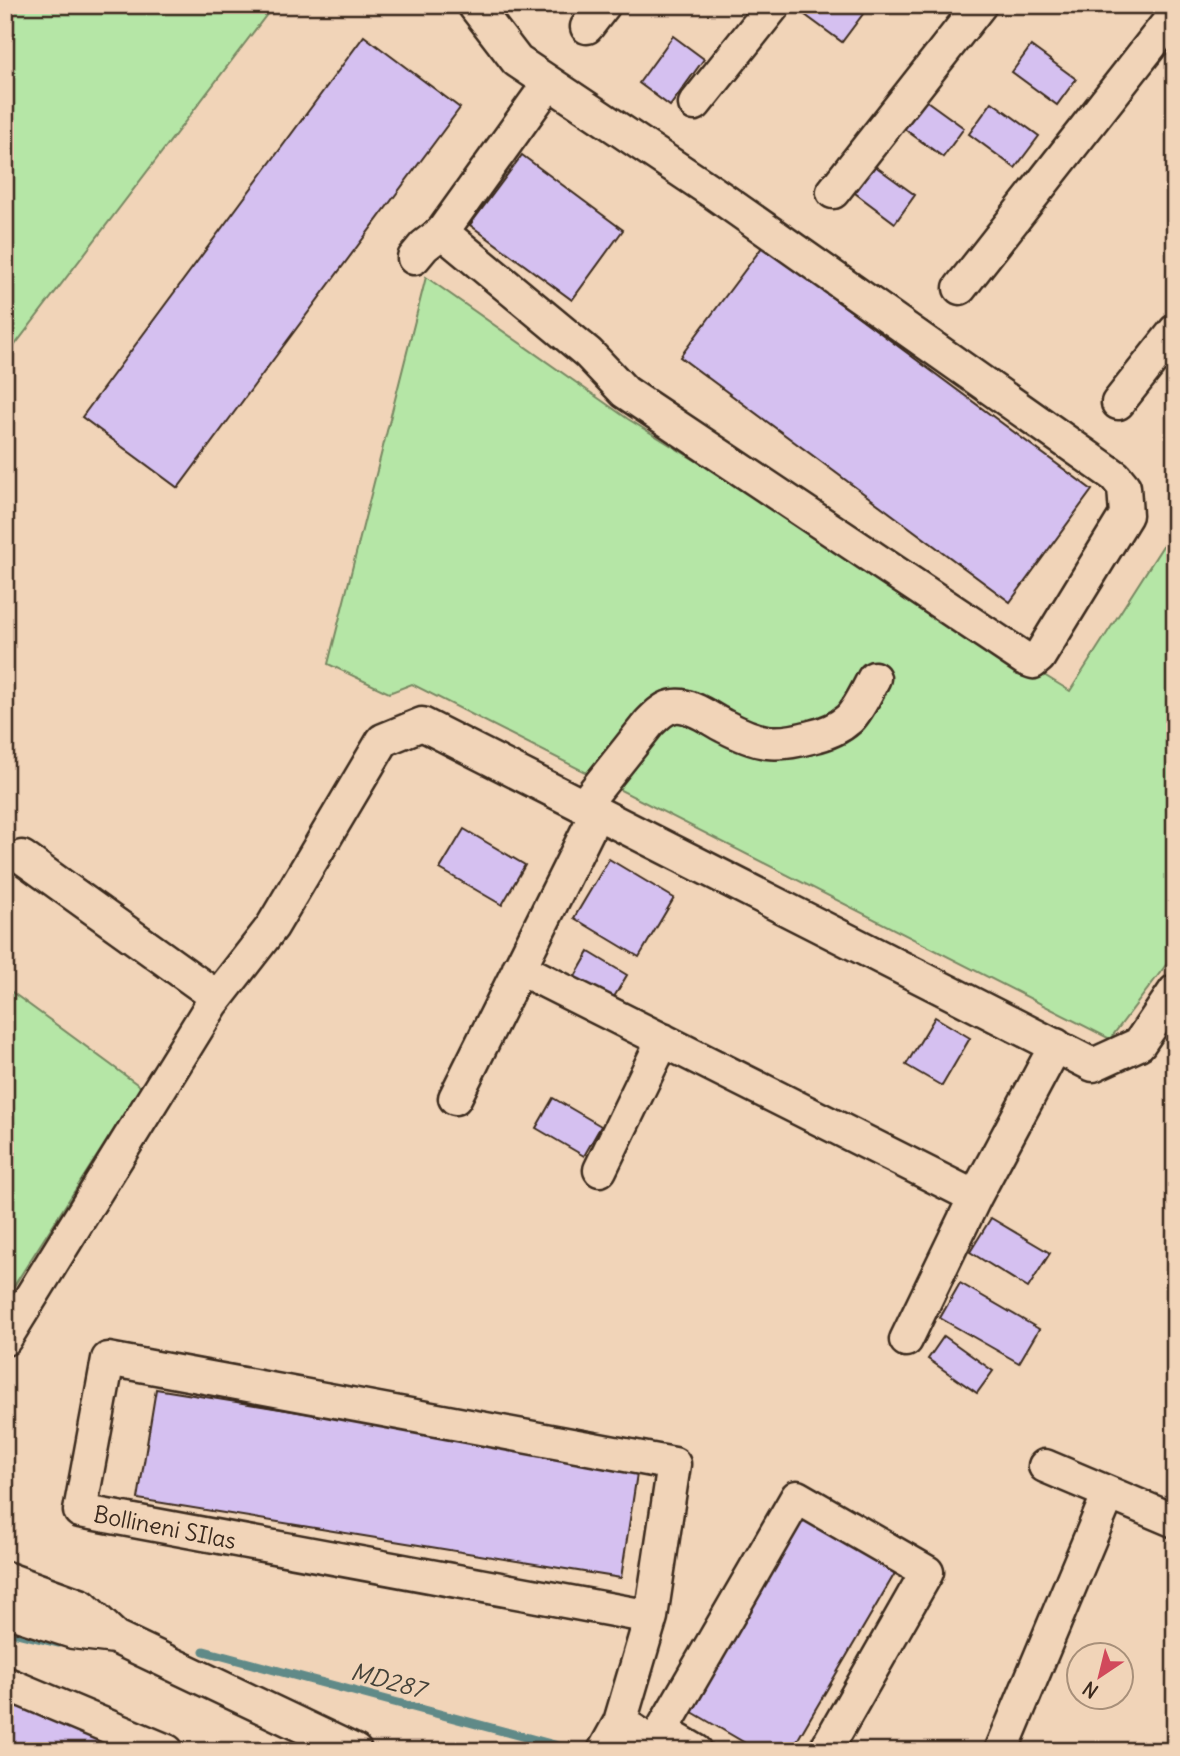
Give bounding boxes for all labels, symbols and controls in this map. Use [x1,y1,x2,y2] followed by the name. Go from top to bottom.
[91,1499,239,1555] street label: Bollineni SIlas
[1064,1640,1134,1710] north arrow
[348,1656,432,1705] water label: MD287
[1078,1676,1103,1704] text: N

